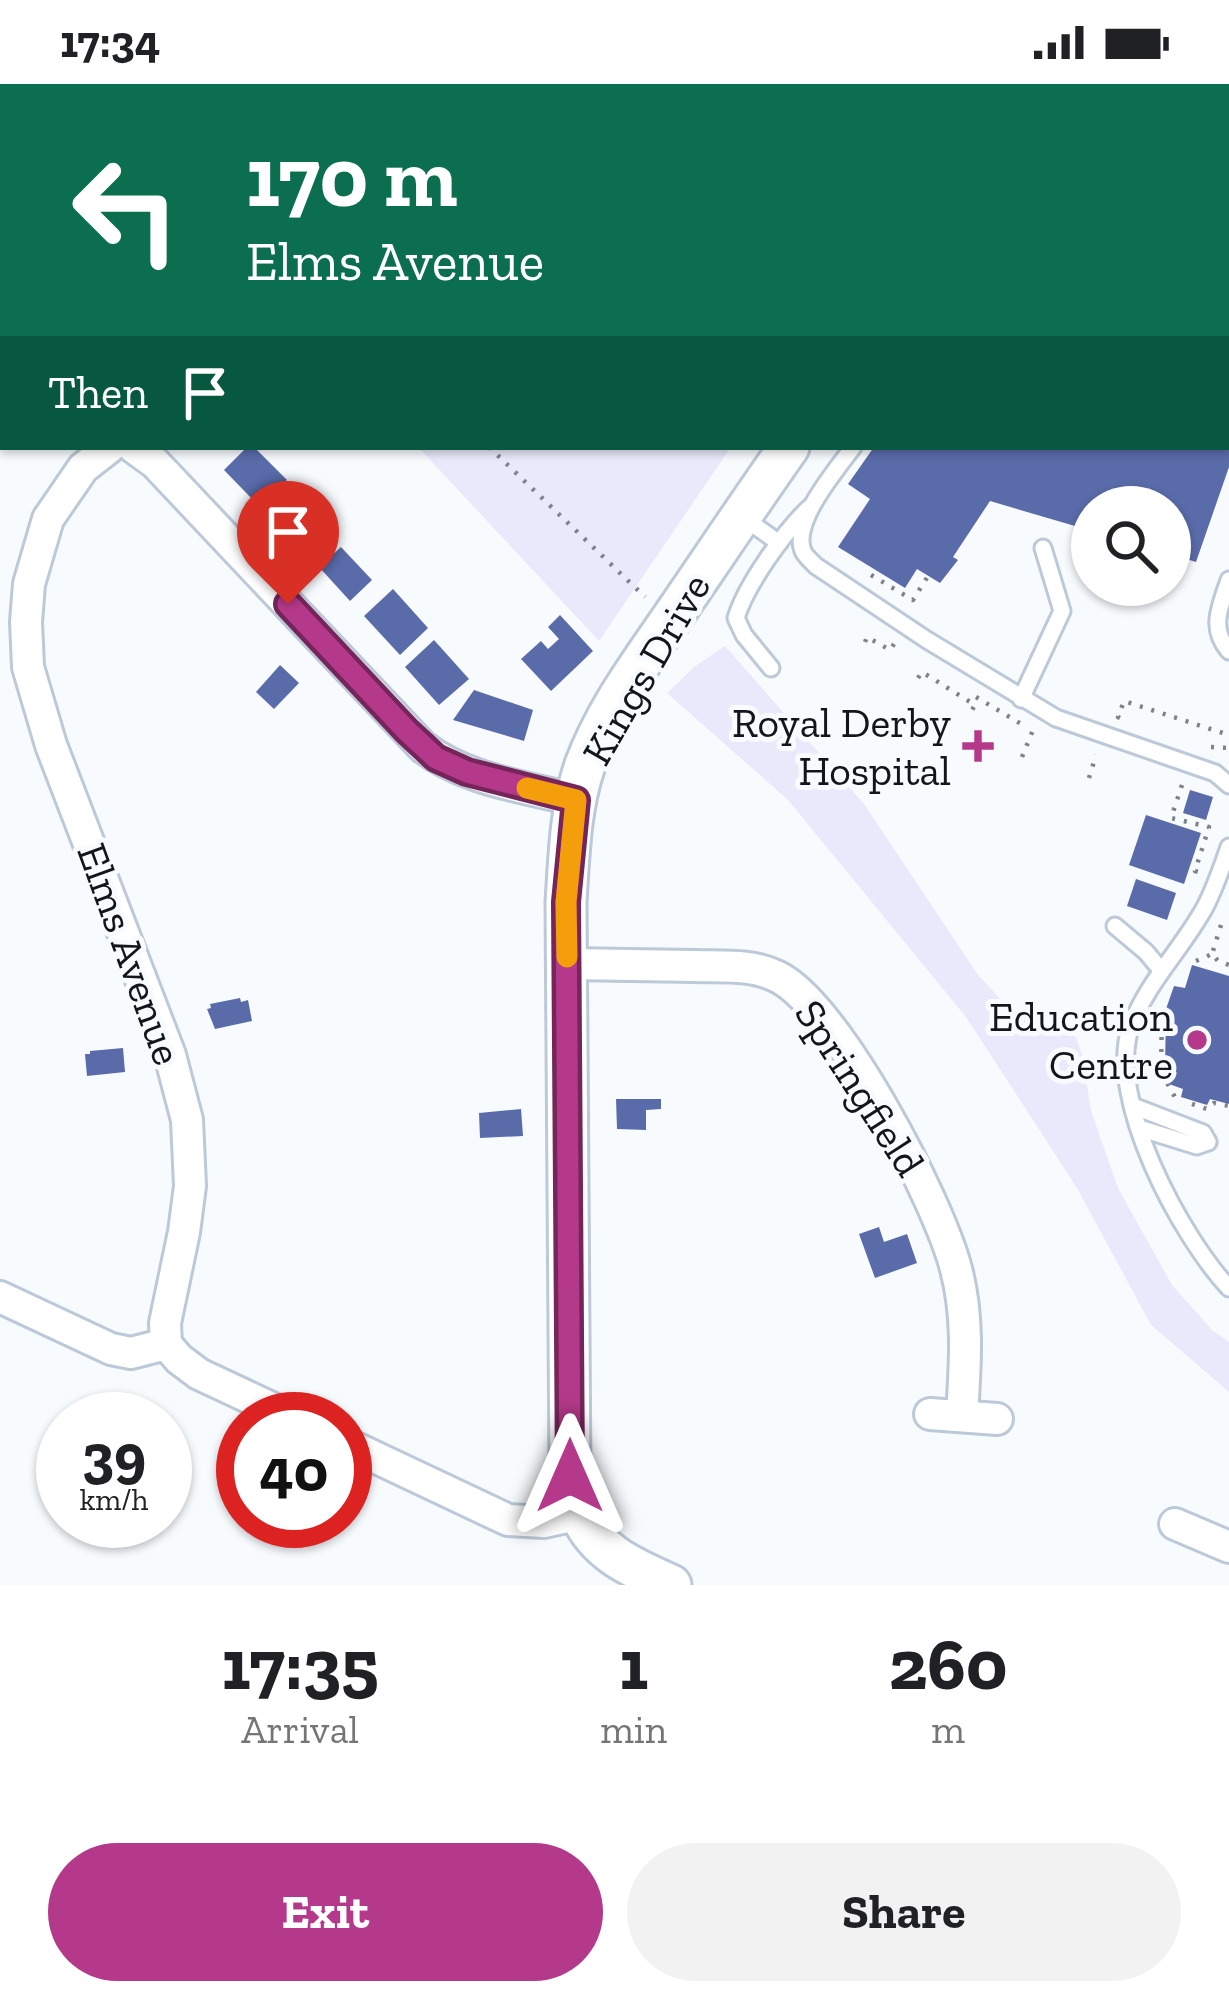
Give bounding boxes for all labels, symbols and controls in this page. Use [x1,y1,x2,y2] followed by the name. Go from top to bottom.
[60,15,160,69] text: 17:34
[246,127,458,228] text: 170 m
[48,132,204,288] icon: left
[246,229,544,294] text: Elms Avenue
[172,360,238,426] icon: arrive
[48,366,148,420] text: Then
[237,481,339,604] pin
[1071,486,1191,606] map controls
[1071,486,1191,606] button: search
[255,499,321,565] icon: arrive
[571,564,721,774] street label: Kings Drive
[732,697,952,796] place label: Royal Derby Hospital
[962,730,994,762] marker: Royal Derby Hospital
[66,836,194,1072] street label: Elms Avenue
[784,990,936,1186] street label: Springfield
[989,991,1173,1090] place label: Education Centre
[1184,1027,1210,1053] marker: Education Centre
[216,1392,372,1548] speed limit sign: 40
[507,1413,633,1539] position arrow
[82,1419,146,1491] text: 39
[80,1482,148,1518] text: km/h
[222,1621,379,1707] text: 17:35
[619,1621,648,1707] text: 1
[889,1621,1007,1707] text: 260
[241,1706,359,1753] text: Arrival
[600,1706,667,1753] text: min
[931,1706,965,1753] text: m
[48,1843,603,1981] button: Exit
[627,1843,1181,1981] button: Share

